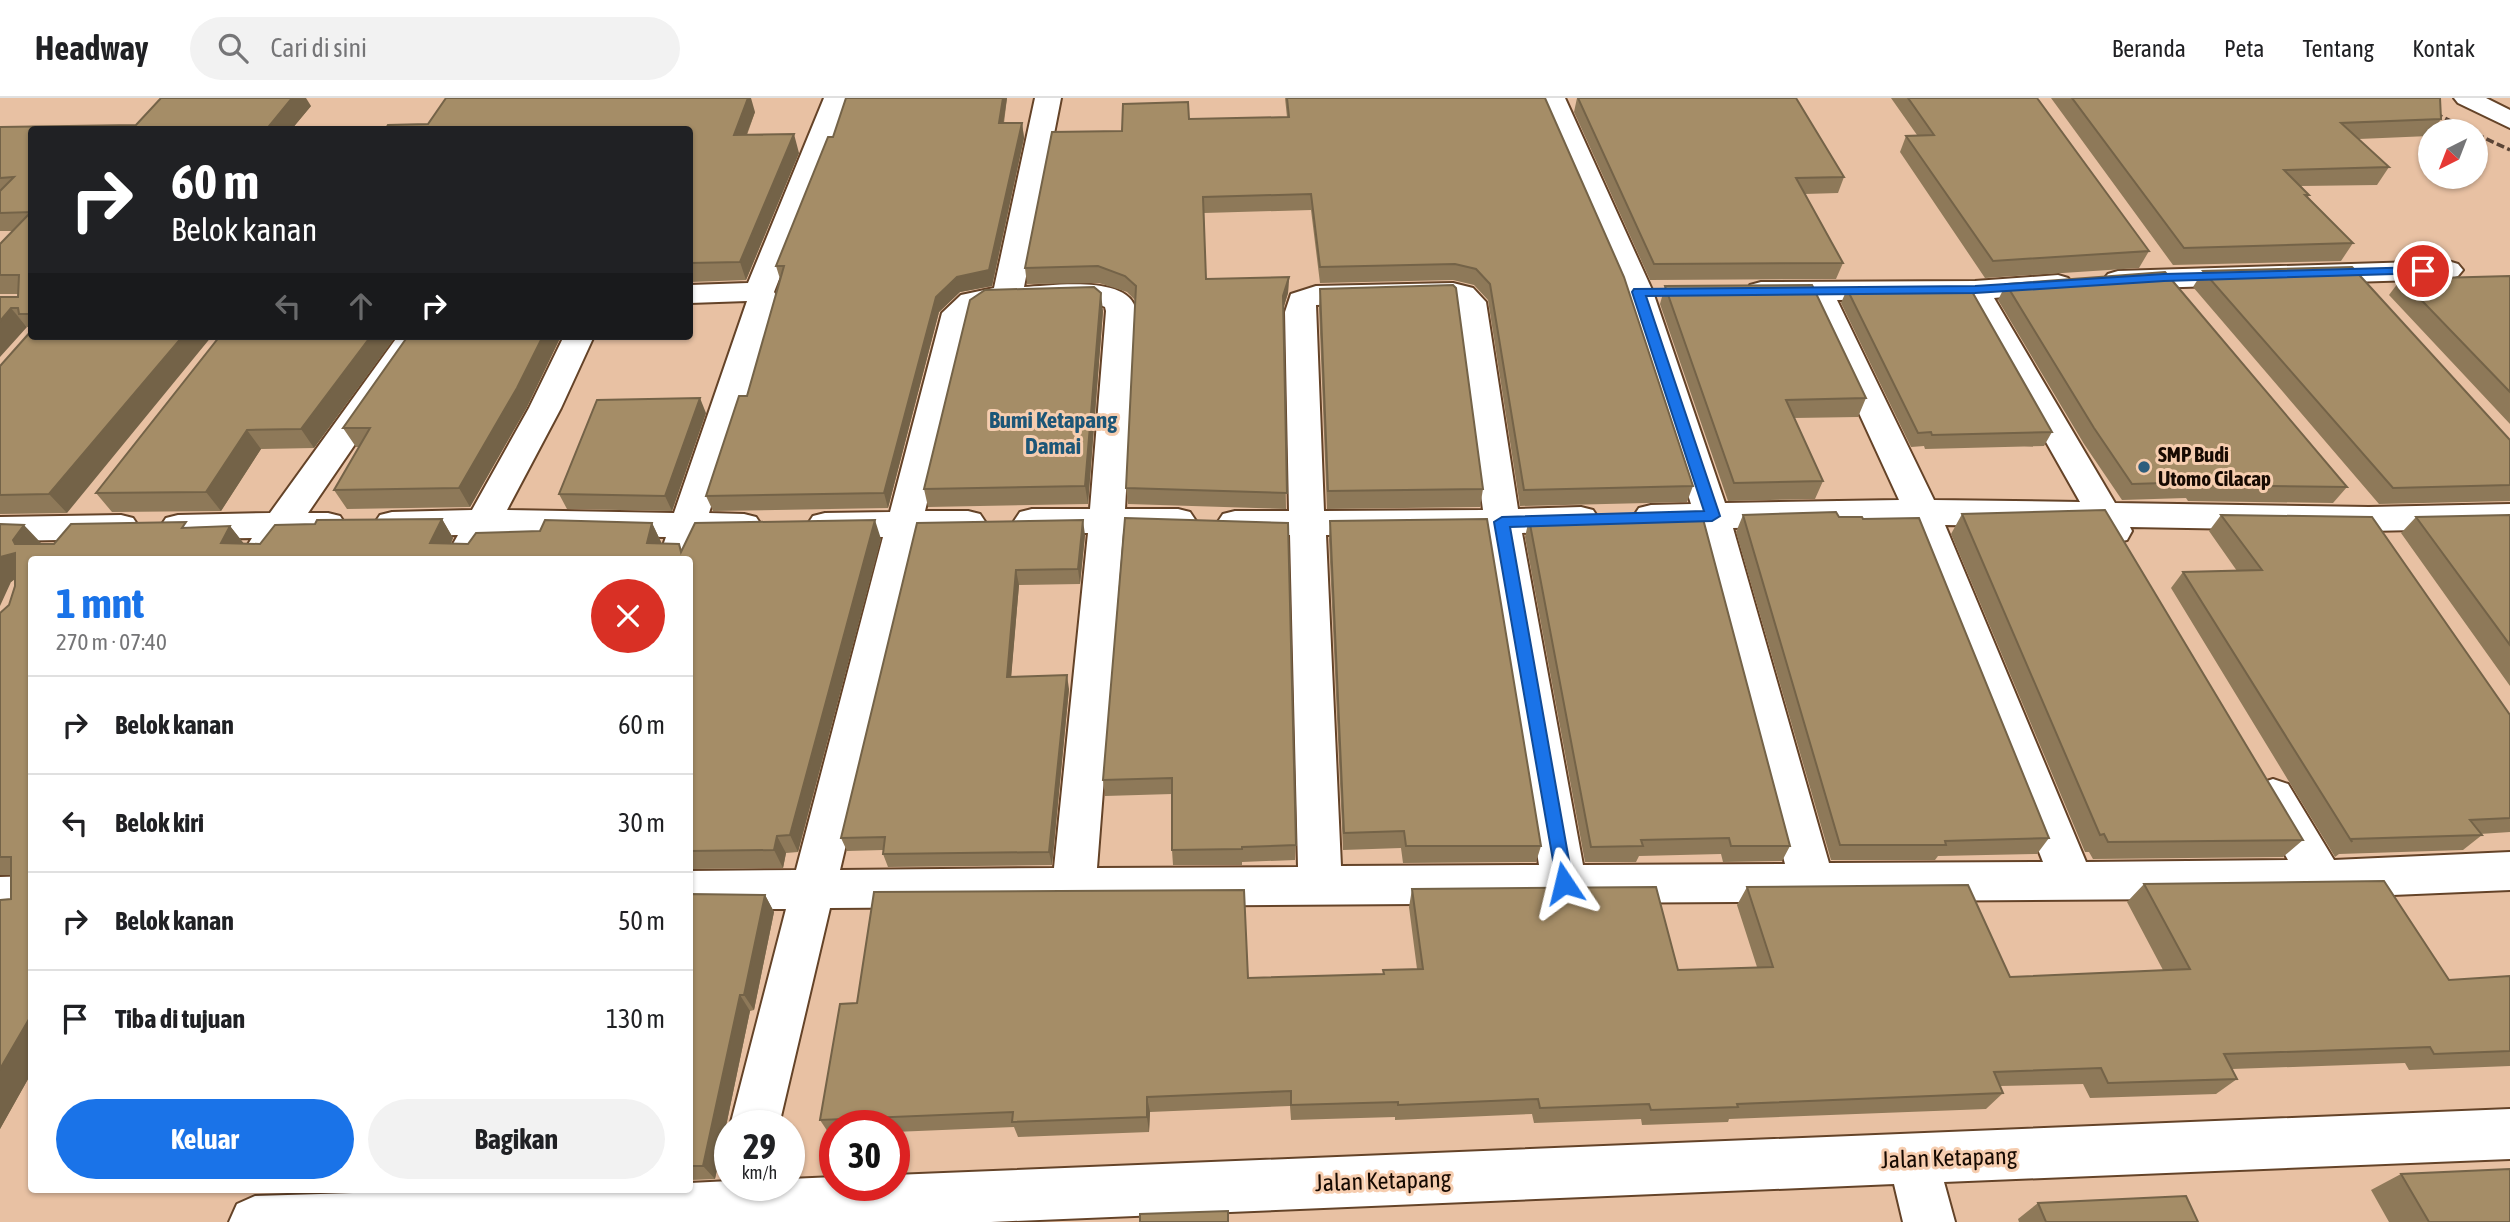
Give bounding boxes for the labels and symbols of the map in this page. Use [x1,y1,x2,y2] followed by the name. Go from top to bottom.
[2418,119,2488,189] north arrow
[2393,241,2453,301] pin
[989,407,1117,459] district label: Bumi Ketapang Damai
[2158,442,2271,490] place label: SMP Budi Utomo Cilacap
[2136,459,2152,475] marker: SMP Budi Utomo Cilacap
[1527,846,1601,920] position arrow
[819,1110,910,1201] speed limit sign: 30
[1881,1142,2018,1173] street label: Jalan Ketapang
[1315,1165,1452,1196] street label: Jalan Ketapang

